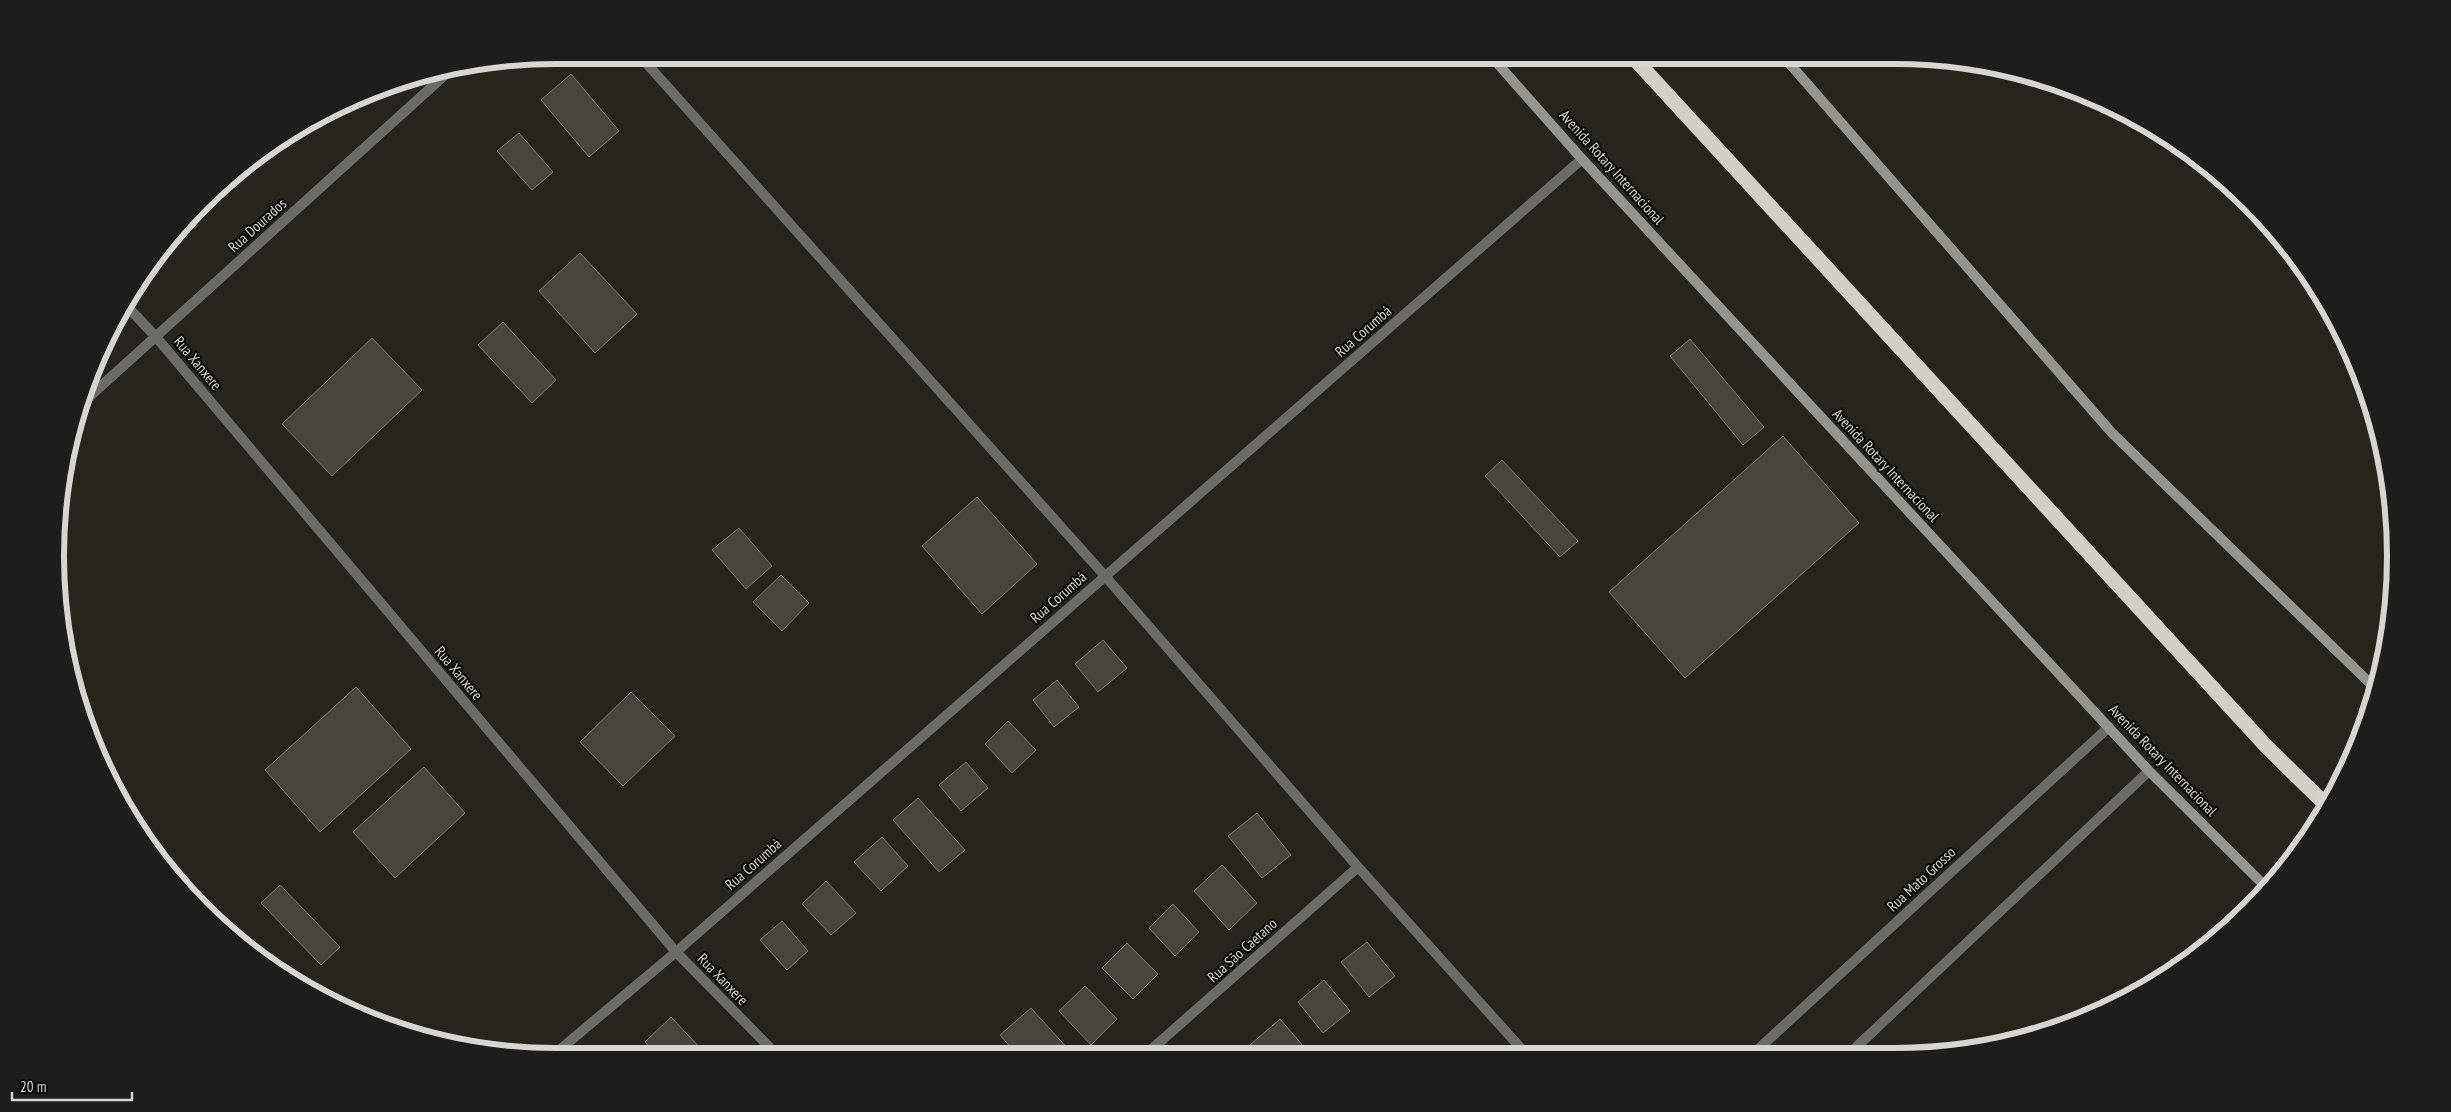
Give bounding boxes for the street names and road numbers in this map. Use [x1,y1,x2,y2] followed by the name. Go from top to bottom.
[1555,106,1669,229] street label: Avenida Rotary Internacional
[224,194,290,256] street label: Rua Dourados
[1331,301,1395,361] street label: Rua Corumbá
[170,332,226,394] street label: Rua Xanxere
[1829,404,1944,526] street label: Avenida Rotary Internacional
[1026,567,1090,627] street label: Rua Corumbá
[431,642,487,704] street label: Rua Xanxere
[2105,700,2222,820] street label: Avenida Rotary Internacional
[721,834,785,894] street label: Rua Corumbá
[1883,842,1959,916] street label: Rua Mato Grosso
[1203,914,1281,986] street label: Rua São Caetano
[694,949,752,1009] street label: Rua Xanxere

